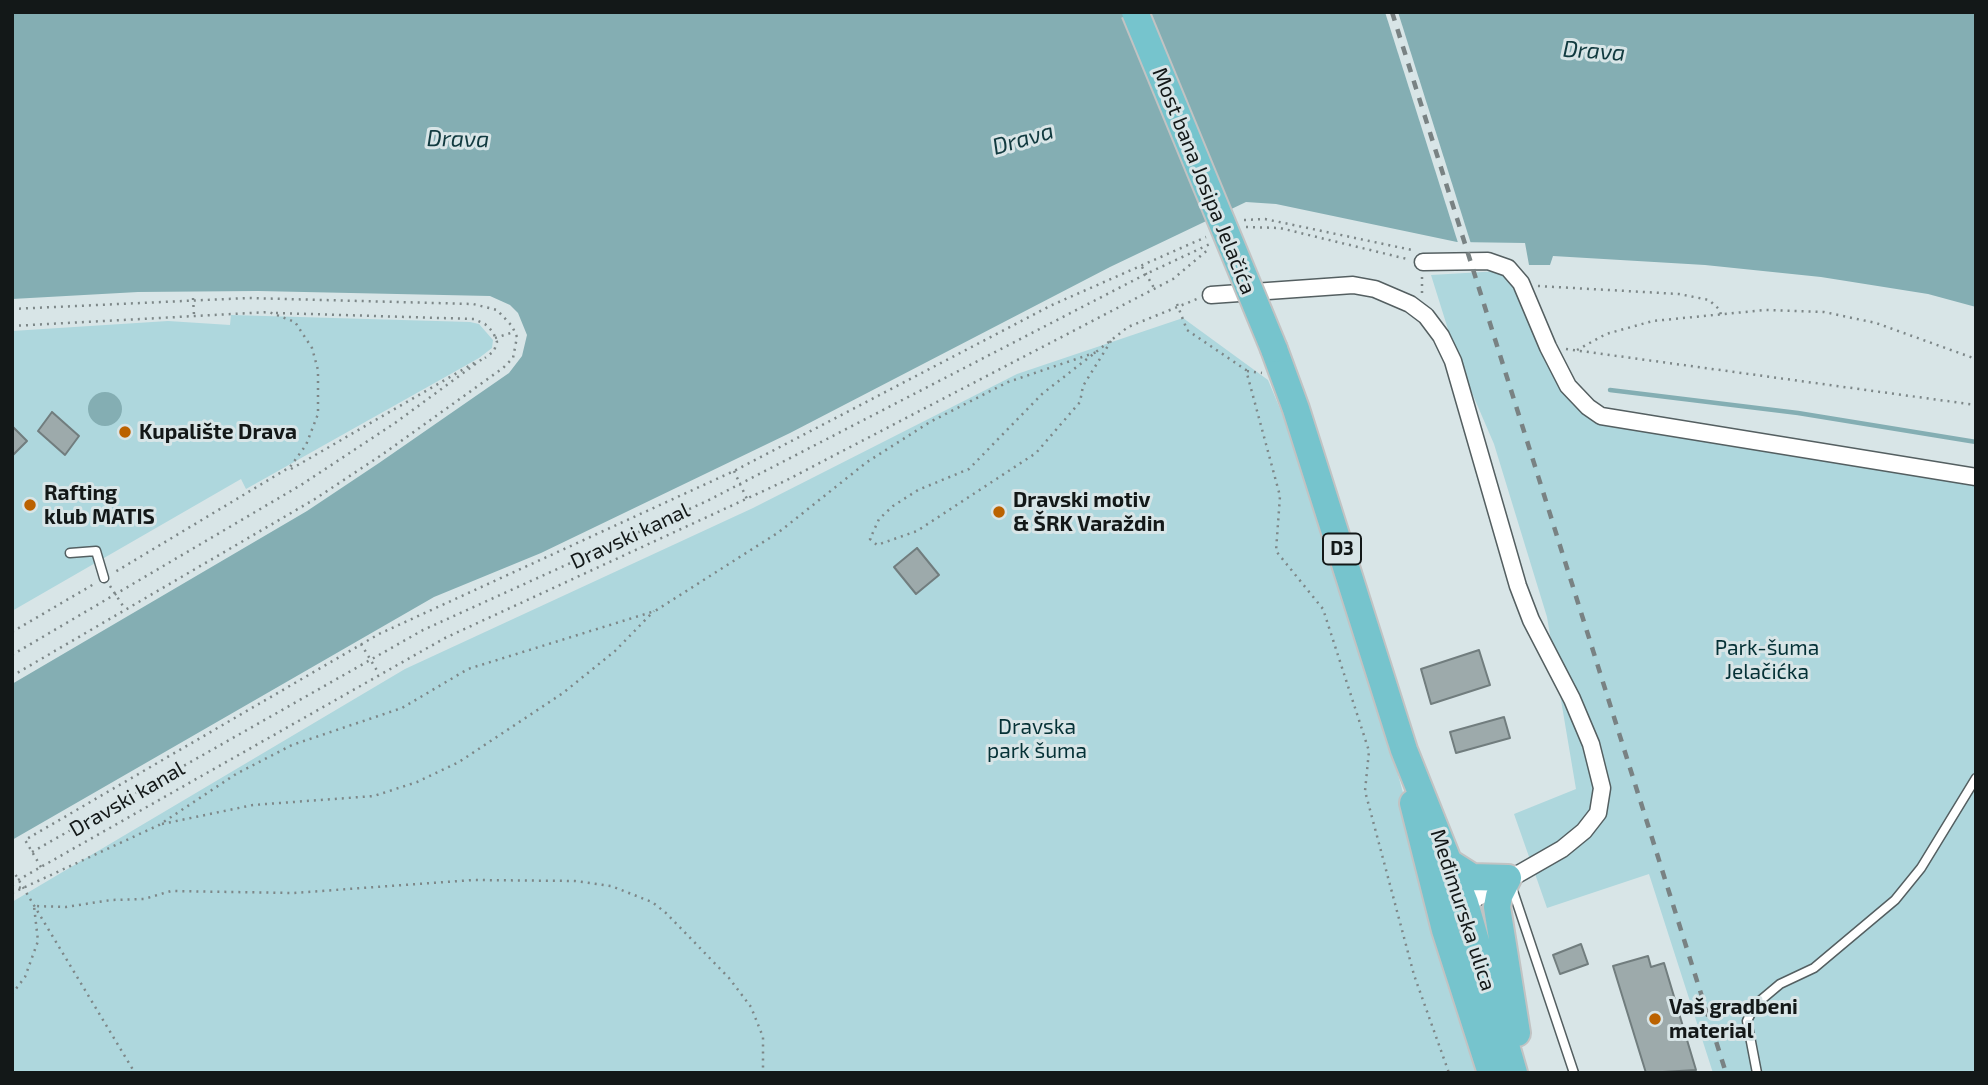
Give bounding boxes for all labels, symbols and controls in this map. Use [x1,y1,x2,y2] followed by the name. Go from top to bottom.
[1562,35,1626,67] water label: Drava
[1147,64,1261,298] street label: Most bana Josipa Jelačića
[989,117,1057,161] water label: Drava
[426,125,490,153] water label: Drava
[139,419,297,445] place label: Kupalište Drava
[117,424,133,440] marker: Kupalište Drava
[44,480,155,530] place label: Rafting klub MATIS
[1013,487,1165,537] place label: Dravski motiv & ŠRK Varaždin
[22,497,38,513] marker: Rafting klub MATIS
[566,497,694,575] street label: Dravski kanal
[991,504,1007,520] marker: Dravski motiv & ŠRK Varaždin
[1323,534,1361,564] road number: D3
[1715,635,1819,685] park label: Park-šuma Jelačićka
[987,714,1087,764] park label: Dravska park šuma
[65,756,189,842] street label: Dravski kanal
[1425,826,1501,994] street label: Međimurska ulica
[1669,994,1798,1044] place label: Vaš gradbeni material
[1647,1011,1663,1027] marker: Vaš gradbeni material

